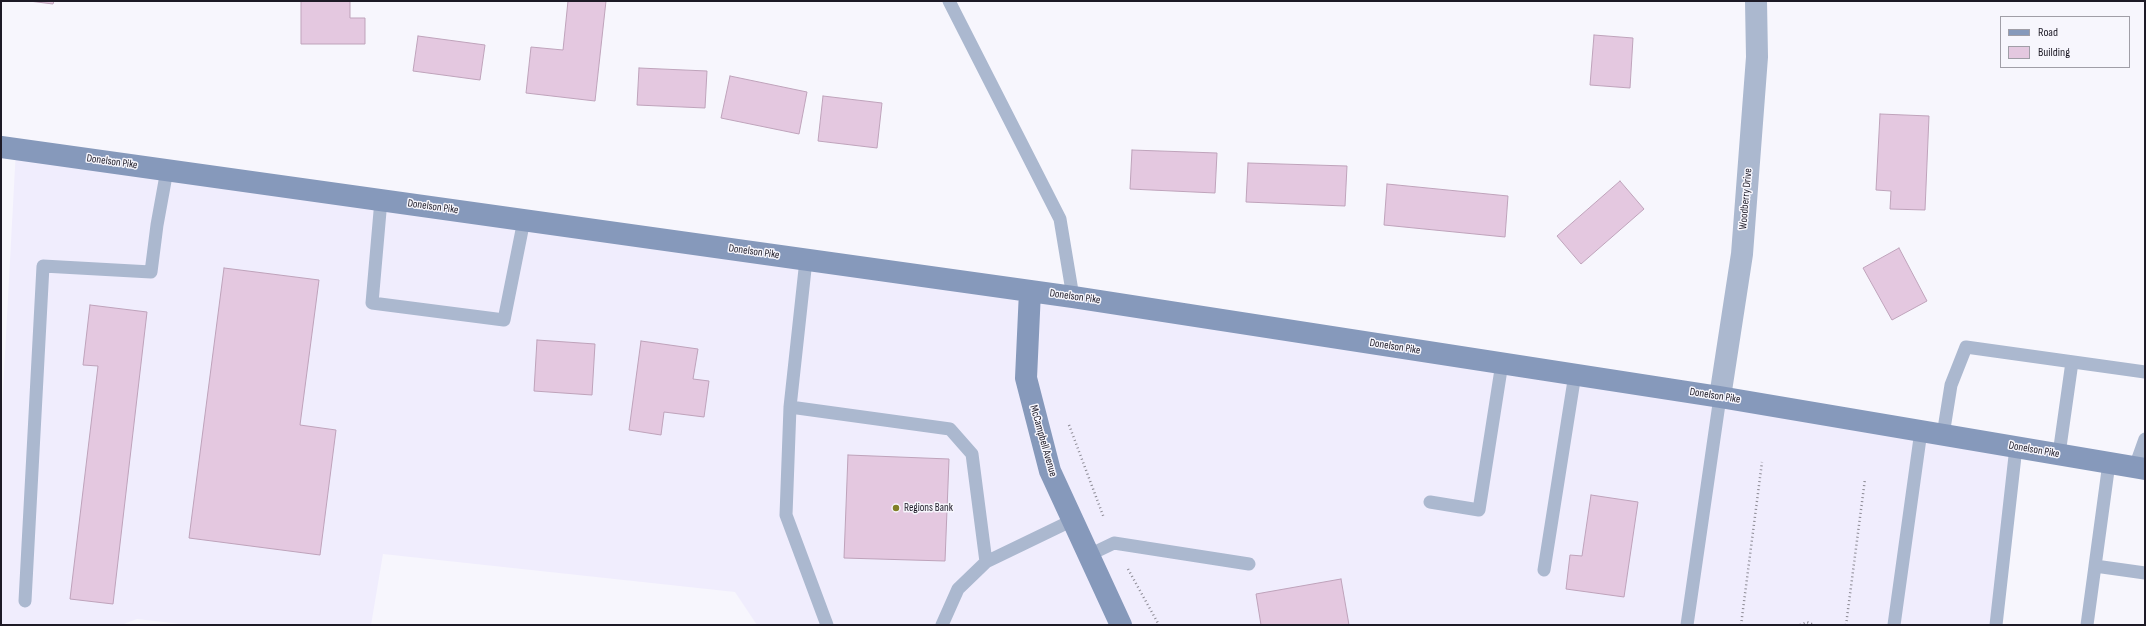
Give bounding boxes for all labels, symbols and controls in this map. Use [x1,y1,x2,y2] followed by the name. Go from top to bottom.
[2000,16,2130,68] legend
[2038,25,2058,40] text: Road
[2038,45,2070,60] text: Building
[86,152,138,172] street label: Donelson Pike
[1737,168,1755,230] street label: Woodberry Drive
[407,197,459,217] street label: Donelson Pike
[728,242,780,262] street label: Donelson Pike
[1049,287,1101,307] street label: Donelson Pike
[1369,336,1421,358] street label: Donelson Pike
[1689,385,1741,407] street label: Donelson Pike
[1027,404,1059,478] street label: McCampbell Avenue
[2008,439,2060,461] street label: Donelson Pike
[904,501,953,515] place label: Regions Bank
[891,503,901,513] marker: Regions Bank

